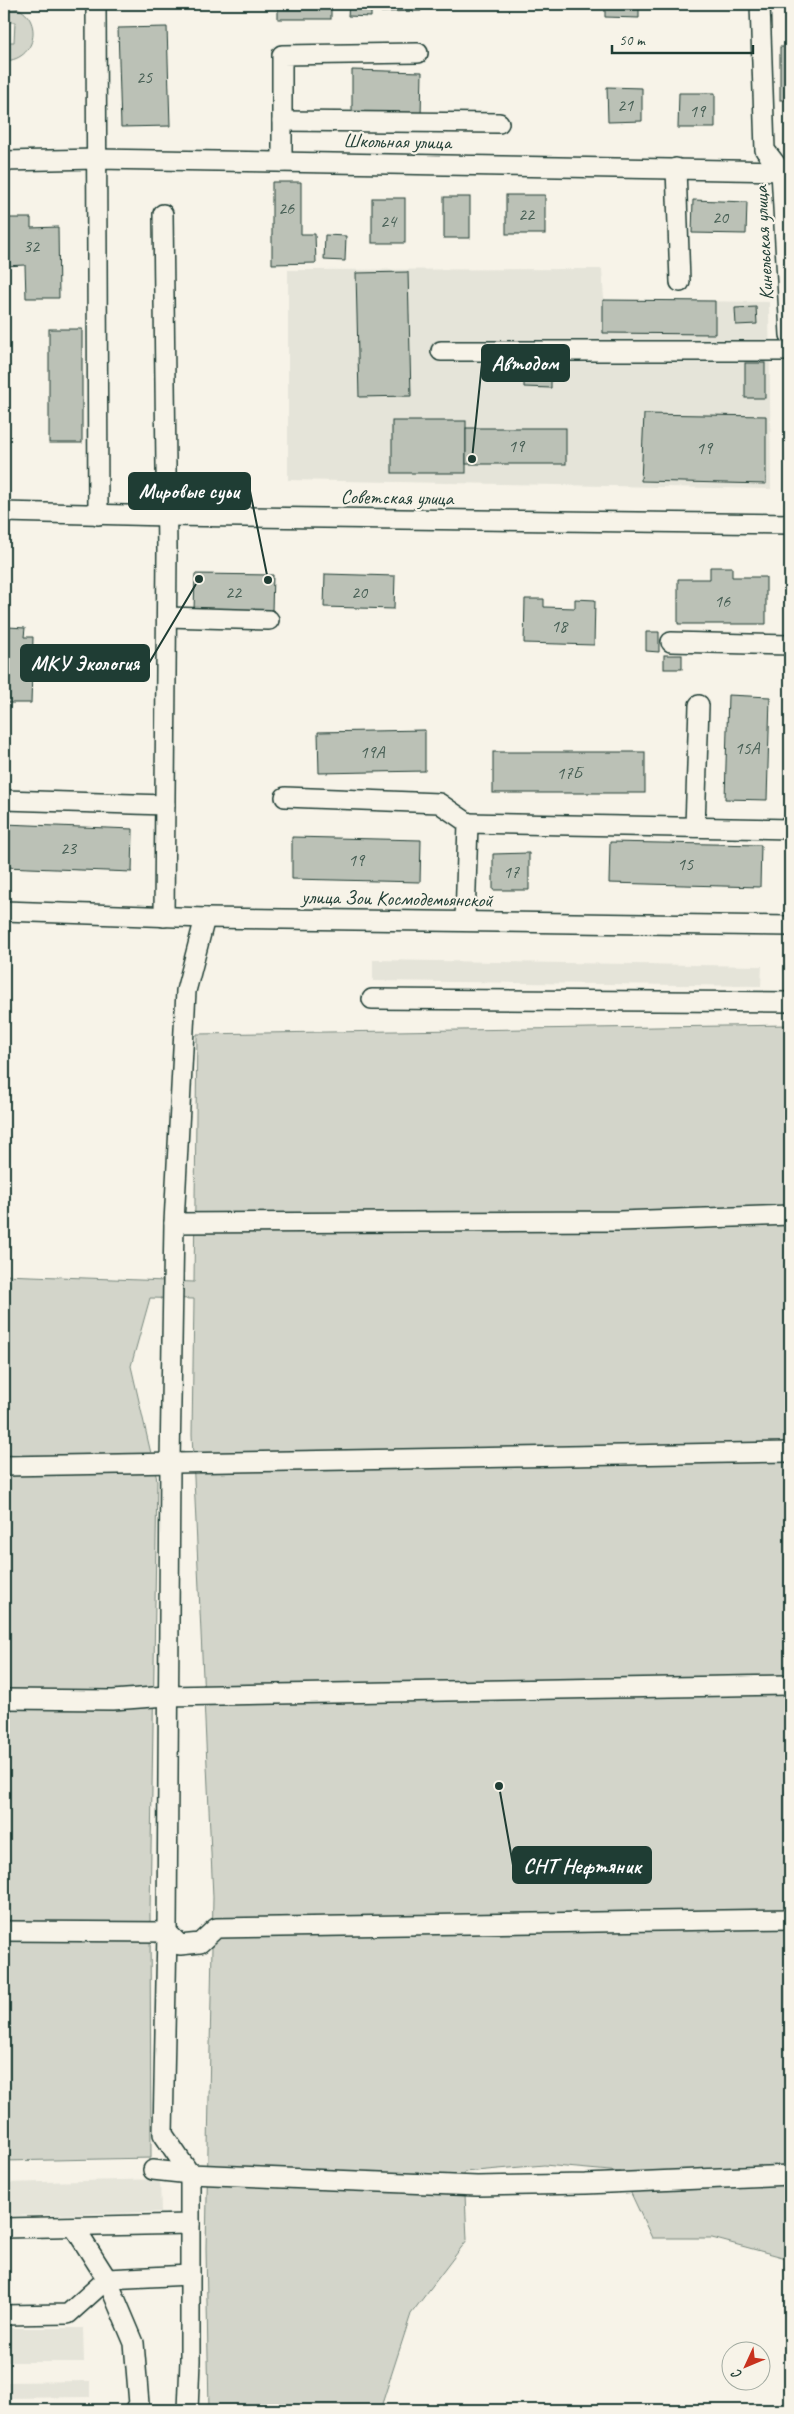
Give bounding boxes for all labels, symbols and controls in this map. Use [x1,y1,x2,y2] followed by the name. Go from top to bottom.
[612,22,753,54] scale bar
[619,31,646,50] text: 50 m
[136,66,153,88] house number: 25
[617,94,634,116] house number: 21
[689,100,707,122] house number: 19
[343,128,453,155] street label: Школьная улица
[748,184,779,301] street label: Кинельская улица
[278,197,295,219] house number: 26
[518,203,536,225] house number: 22
[712,206,730,228] house number: 20
[380,210,398,232] house number: 24
[23,235,41,257] house number: 32
[482,345,569,381] callout: Автодом
[491,350,560,376] text: Автодом
[508,435,526,457] house number: 19
[696,437,714,459] house number: 19
[129,473,250,509] callout: Мировые суьи
[139,478,241,505] text: Мировые суьи
[340,484,455,511] street label: Советская улица
[225,581,243,603] house number: 22
[351,581,369,603] house number: 20
[714,590,731,612] house number: 16
[551,615,569,637] house number: 18
[21,645,149,681] callout: МКУ Экология
[31,650,140,676] text: МКУ Экология
[734,737,761,759] house number: 15А
[359,741,386,763] house number: 19А
[556,762,585,784] house number: 17Б
[60,837,78,859] house number: 23
[348,849,366,871] house number: 19
[677,853,694,875] house number: 15
[503,861,520,883] house number: 17
[300,884,494,913] street label: улица Зои Космодемьянской
[513,1847,651,1883] callout: СНТ Нефтяник
[523,1853,643,1879] text: СНТ Нефтяник
[722,2342,772,2392] north arrow
[727,2365,746,2383] text: С

